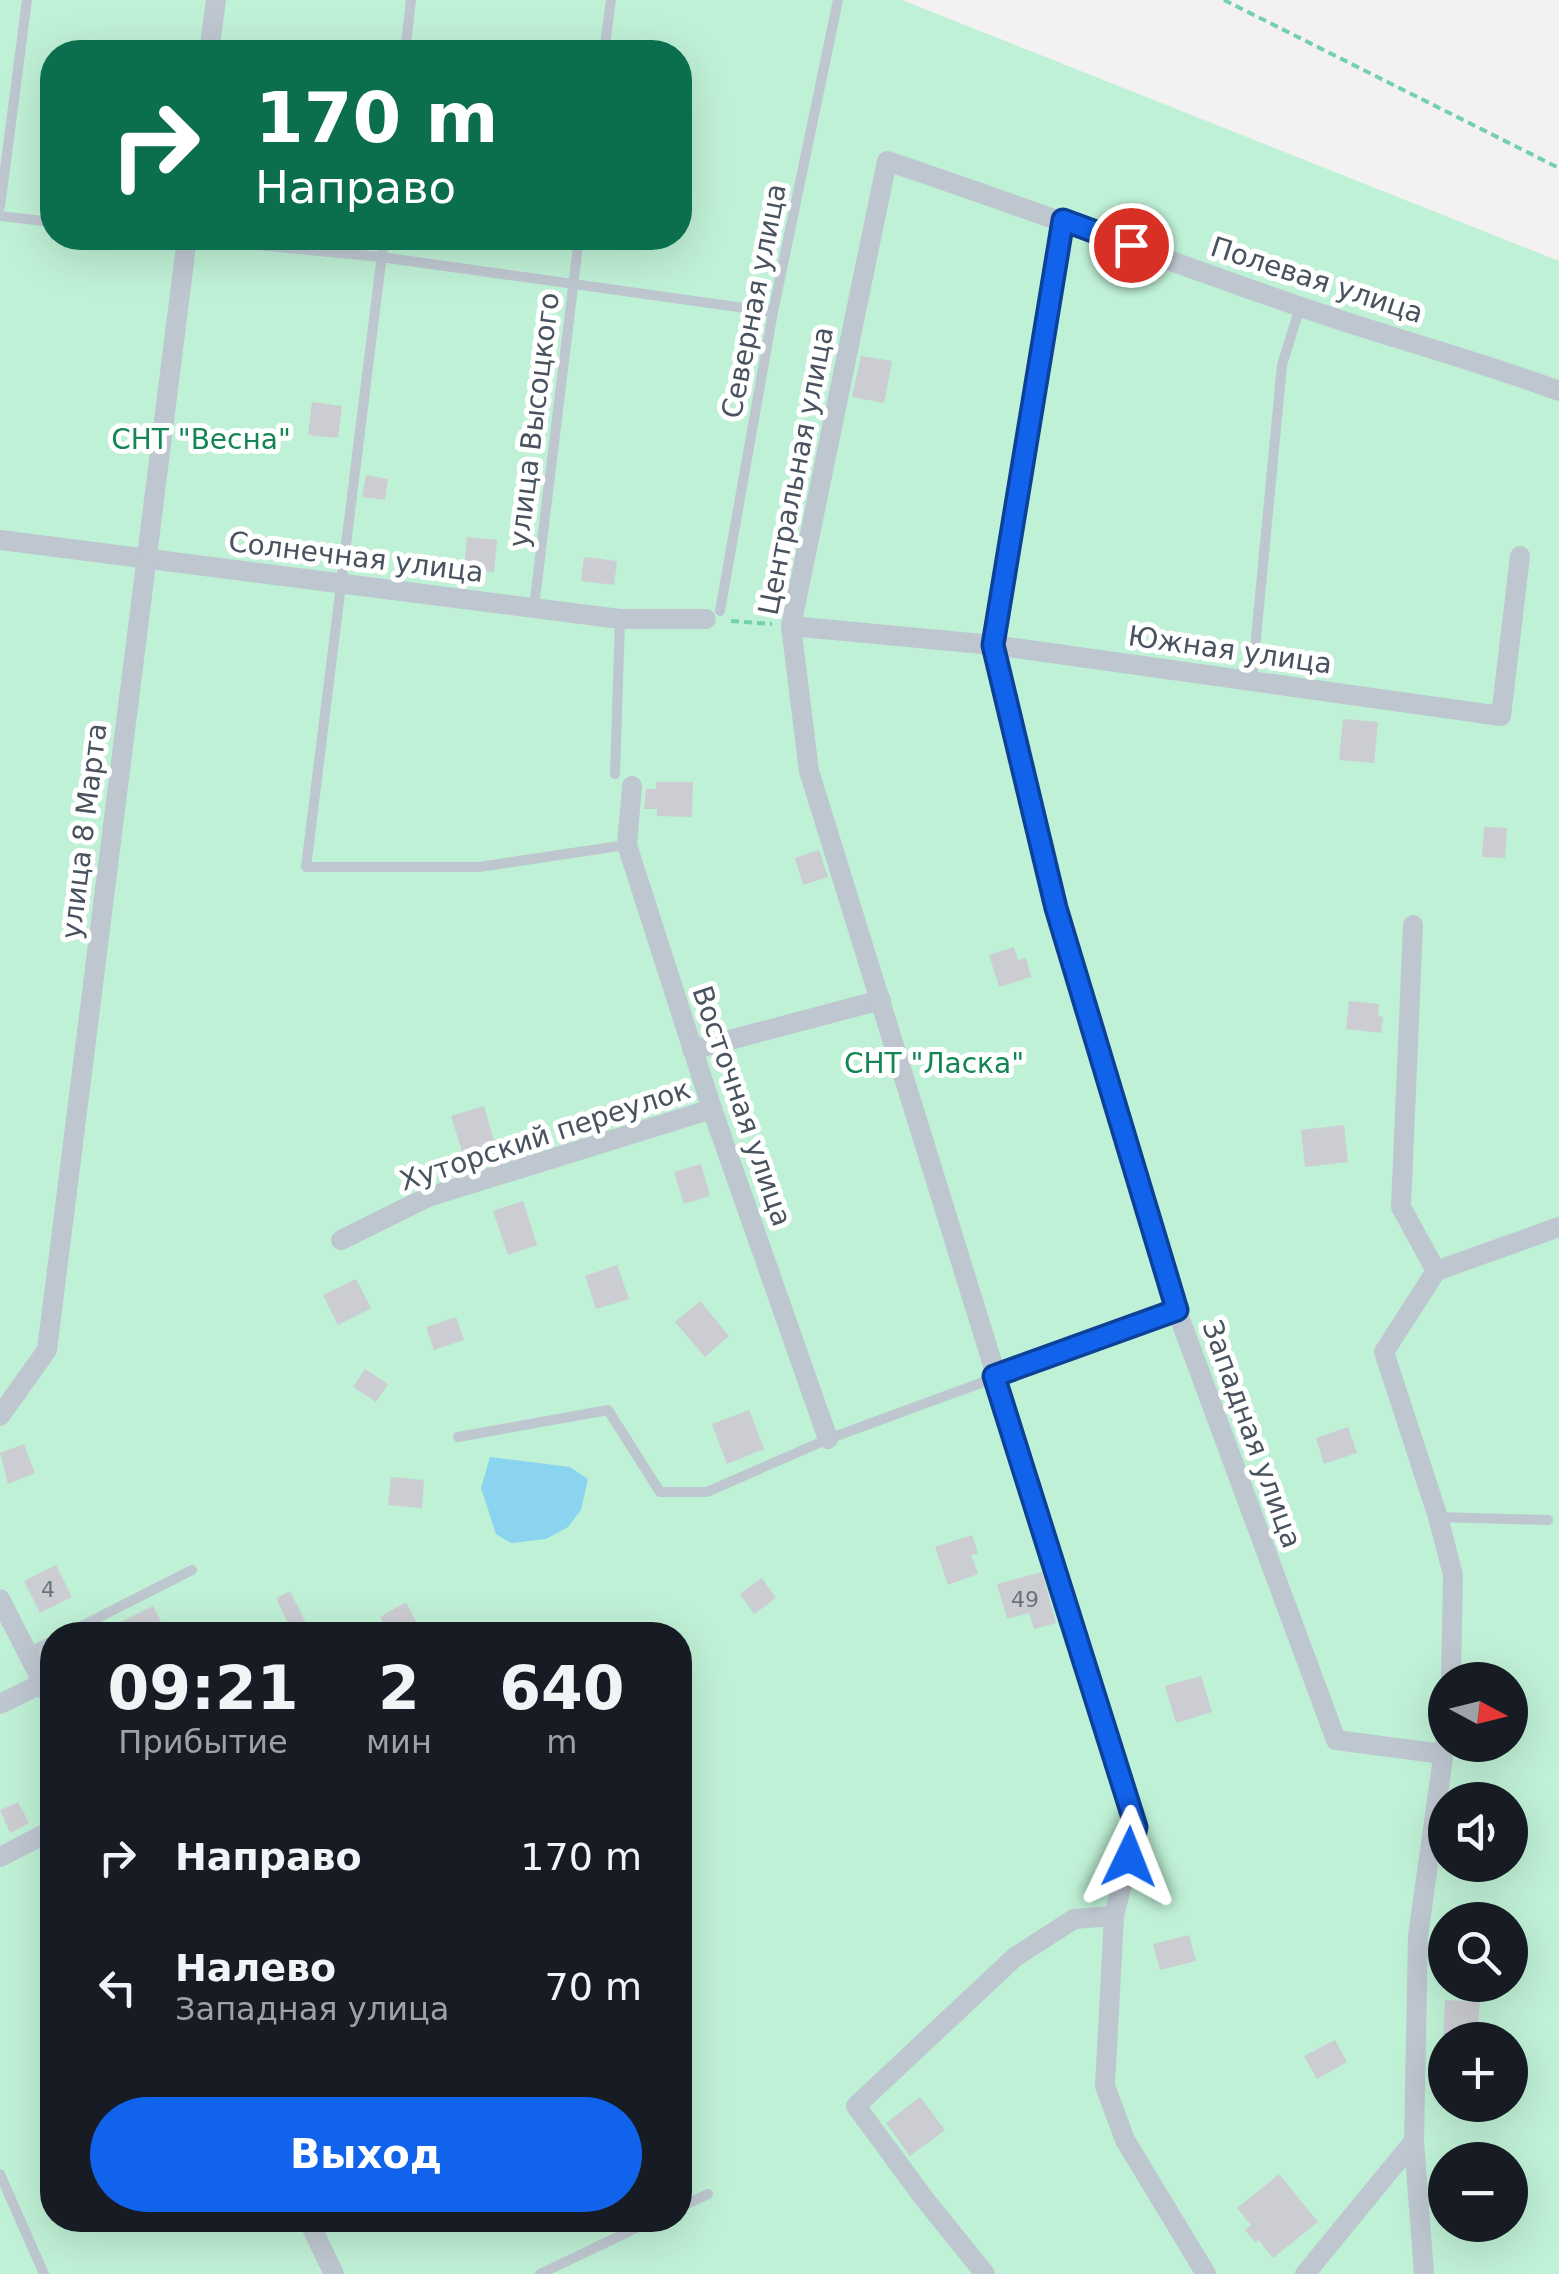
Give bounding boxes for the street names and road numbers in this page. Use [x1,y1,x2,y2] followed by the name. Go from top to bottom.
[715,181,793,421] street label: Северная улица
[1207,230,1427,330] street label: Полевая улица
[502,291,566,549] street label: улица Высоцкого
[752,324,840,618] street label: Центральная улица
[227,525,485,589] street label: Солнечная улица
[1126,619,1334,681] street label: Южная улица
[54,721,114,941] street label: улица 8 Марта
[685,982,799,1230] street label: Восточная улица
[396,1072,694,1198] street label: Хуторский переулок
[1195,1316,1309,1552] street label: Западная улица

